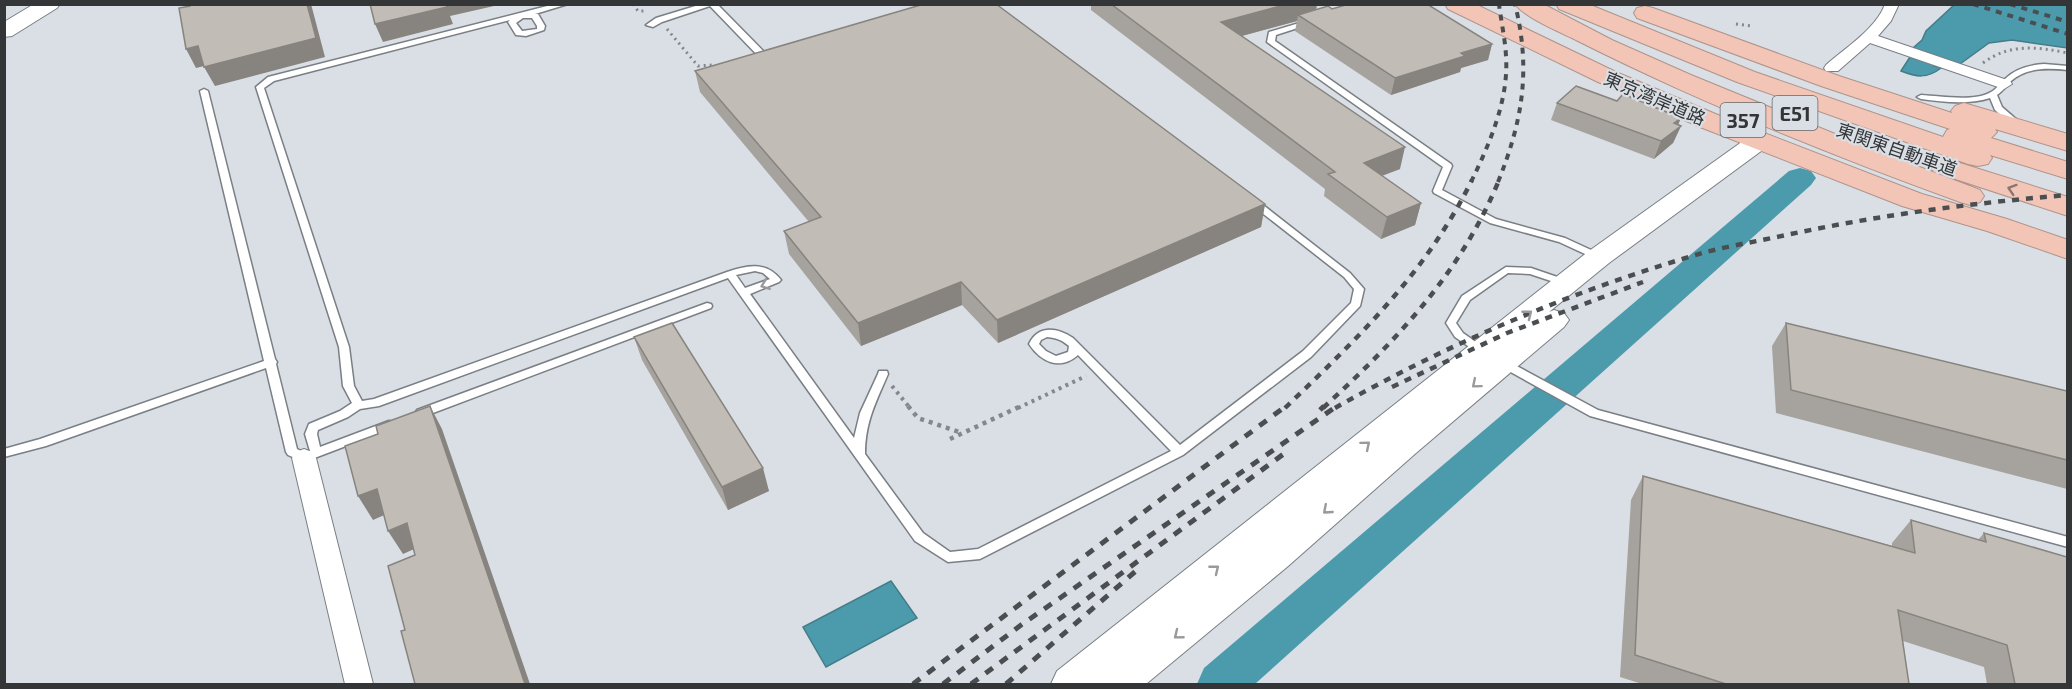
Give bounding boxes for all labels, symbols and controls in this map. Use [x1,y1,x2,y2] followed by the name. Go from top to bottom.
[1601,67,1709,129] street label: 東京湾岸道路
[1772,96,1818,130] road number: E51
[1720,103,1766,137] road number: 357
[1834,118,1960,180] street label: 東関東自動車道
[2007,183,2018,196] one-way arrow
[760,277,771,290] one-way arrow
[1522,311,1533,322] one-way arrow
[1472,376,1483,387] one-way arrow
[1359,442,1370,453] one-way arrow
[1323,503,1334,514] one-way arrow
[1208,565,1219,576] one-way arrow
[1174,628,1185,639] one-way arrow

